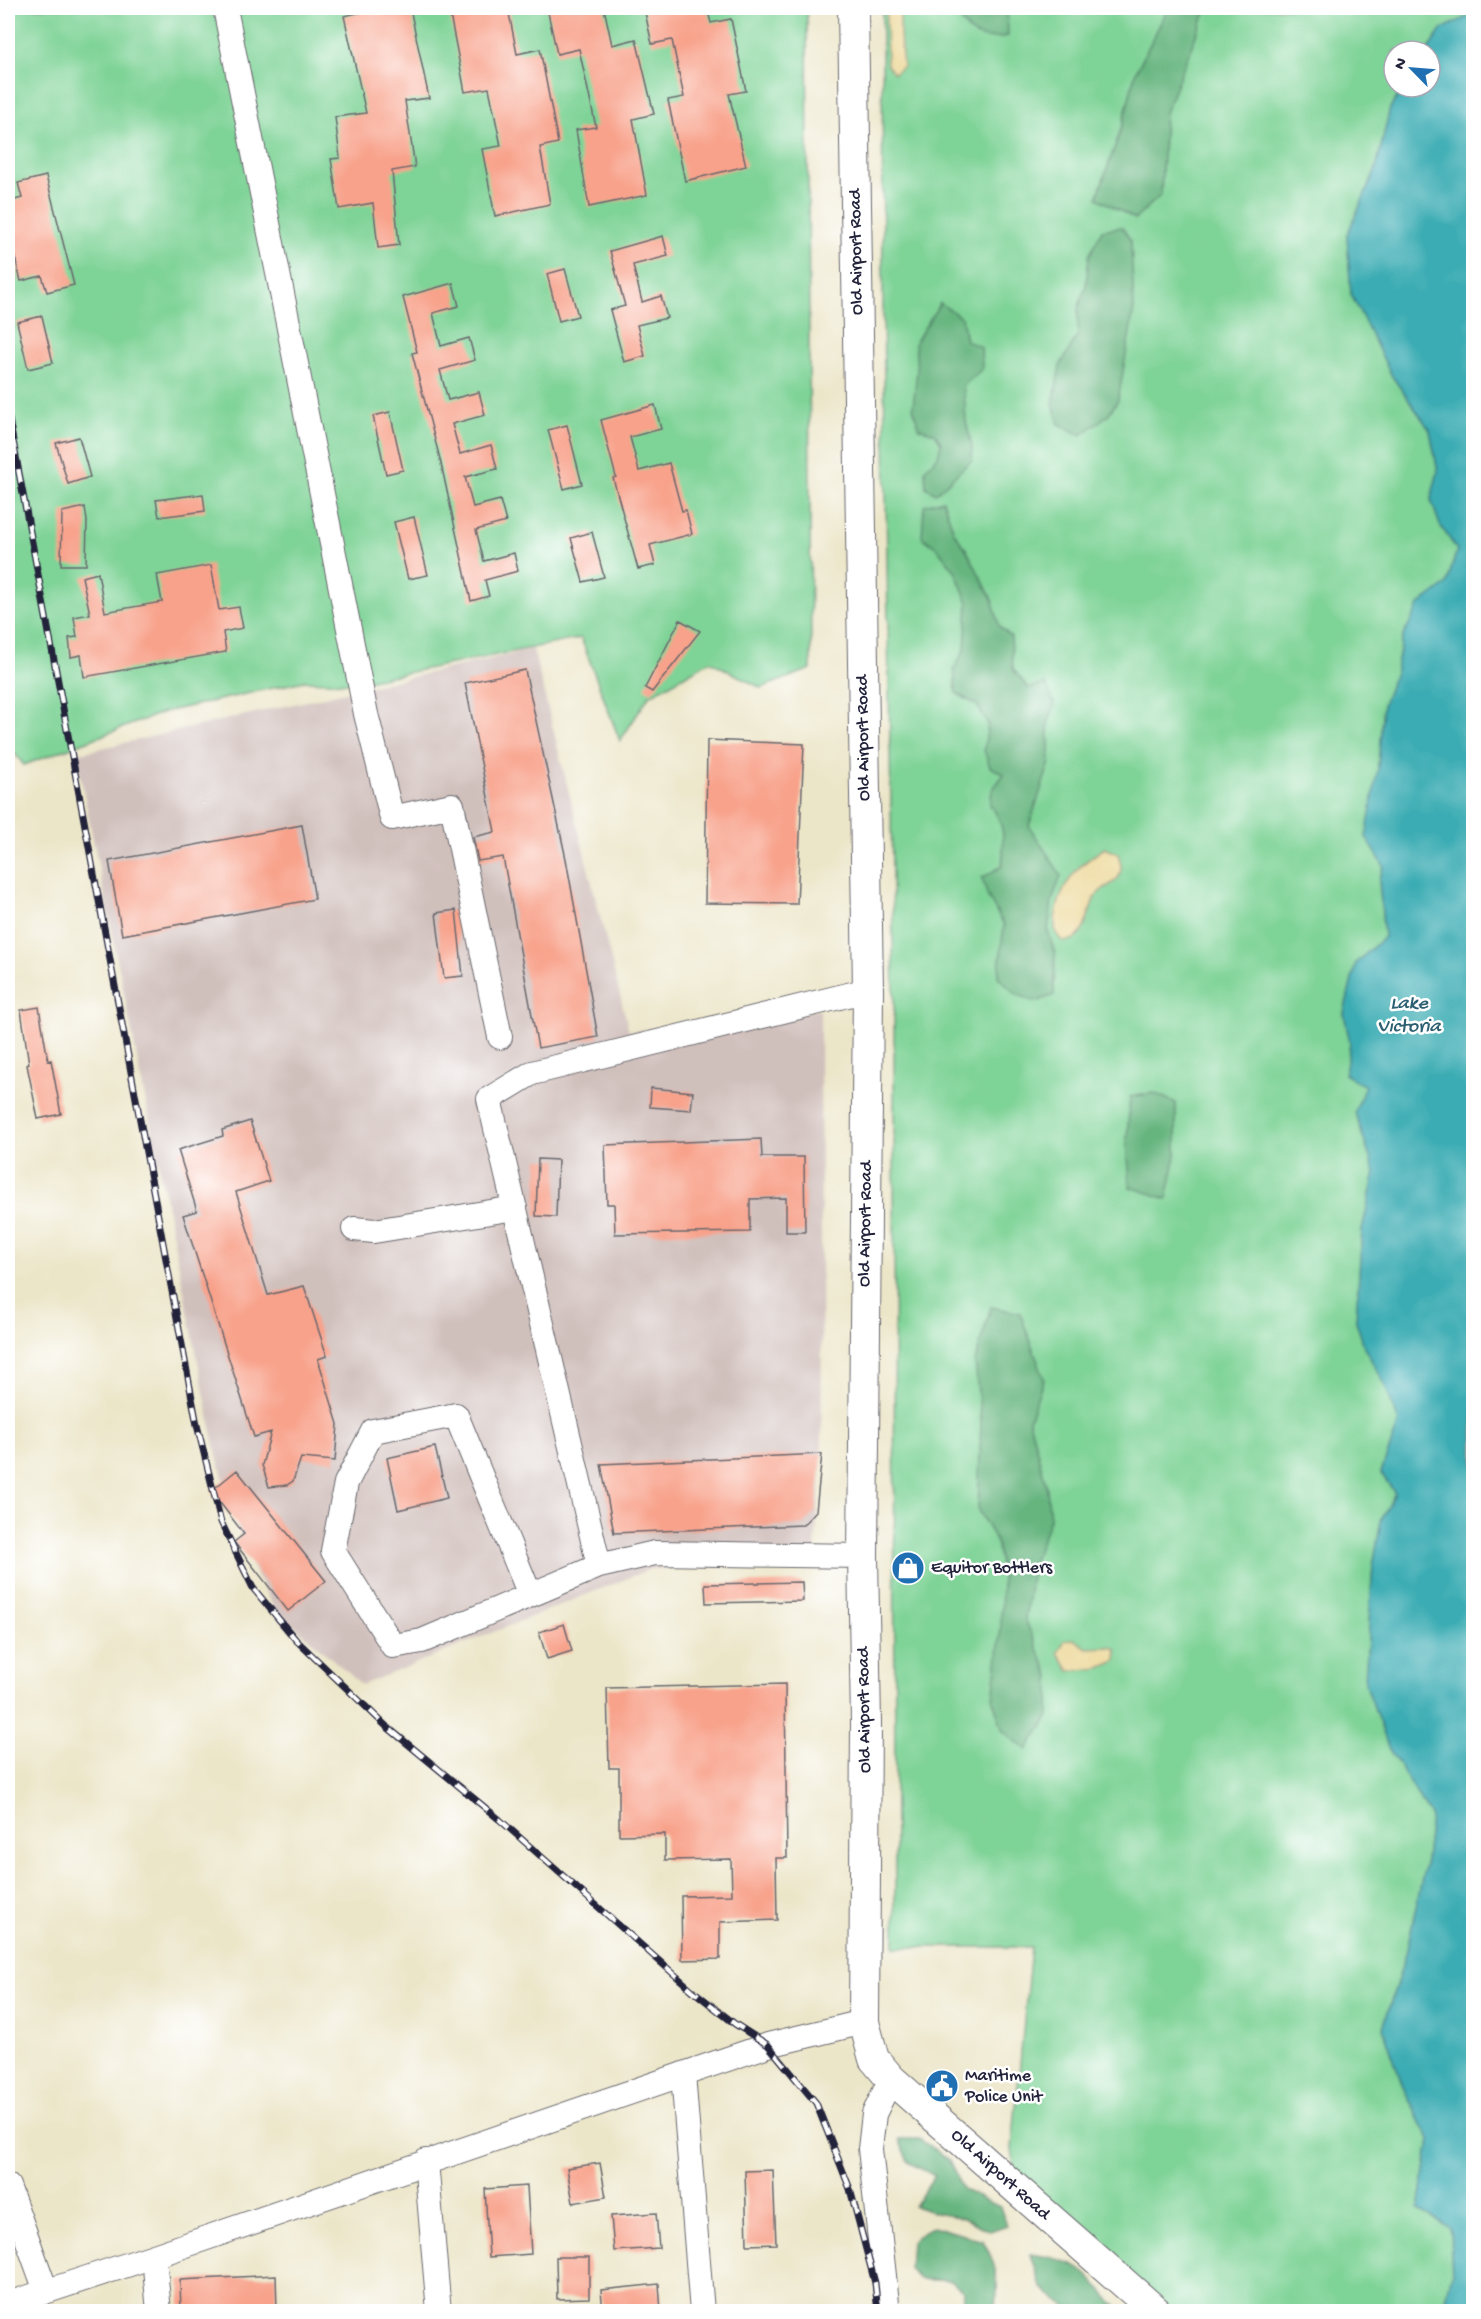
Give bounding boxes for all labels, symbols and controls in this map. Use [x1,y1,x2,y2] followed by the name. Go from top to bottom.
[1382,39,1442,99] north arrow
[1391,55,1413,73] text: N
[845,187,869,315] street label: Old Airport Road
[852,673,876,801] street label: Old Airport Road
[1377,993,1443,1039] water label: Lake Victoria
[854,1159,878,1287] street label: Old Airport Road
[890,1550,926,1586] shop icon: Equitor Bottlers
[931,1558,1054,1579] place label: Equitor Bottlers
[853,1645,877,1773] street label: Old Airport Road
[964,2066,1044,2108] place label: Maritime Police Unit
[924,2068,960,2104] public building icon: Maritime Police Unit
[946,2125,1055,2226] street label: Old Airport Road

